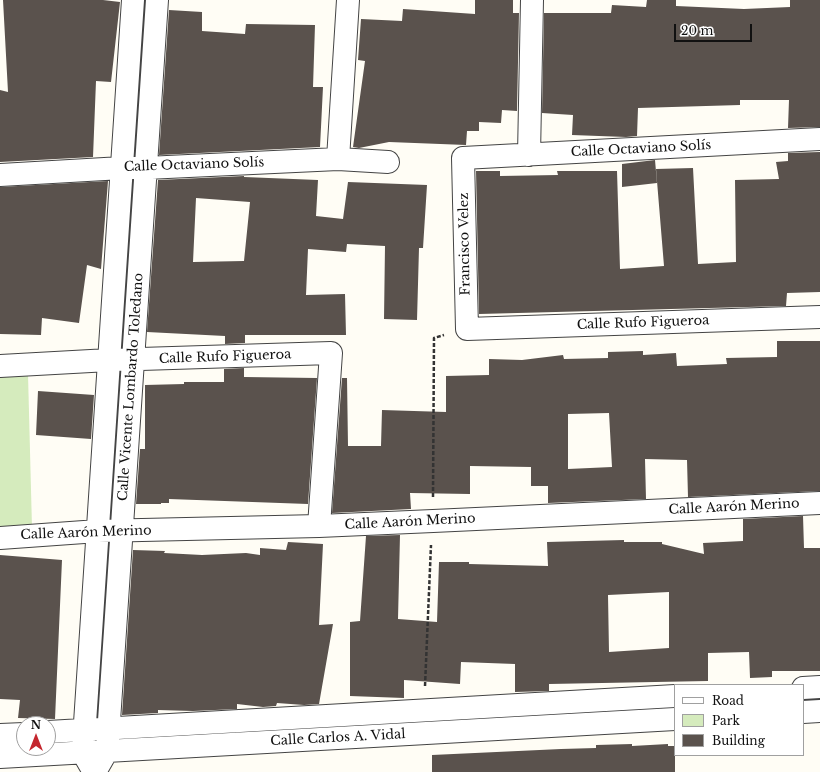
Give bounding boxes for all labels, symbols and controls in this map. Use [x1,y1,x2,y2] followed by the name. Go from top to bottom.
[676,16,754,42] scale bar
[681,23,713,38] text: 20 m
[570,138,712,160] street label: Calle Octaviano Solís
[123,155,265,175] street label: Calle Octaviano Solís
[456,192,474,296] street label: Francisco Velez
[115,272,147,502] street label: Calle Vicente Lombardo Toledano
[577,313,709,333] street label: Calle Rufo Figueroa
[159,347,291,367] street label: Calle Rufo Figueroa
[668,496,800,518] street label: Calle Aarón Merino
[344,511,476,533] street label: Calle Aarón Merino
[20,523,152,543] street label: Calle Aarón Merino
[674,684,804,756] legend
[712,693,744,708] text: Road
[712,713,740,728] text: Park
[16,716,56,756] north arrow
[31,718,41,732] text: N
[270,727,406,749] street label: Calle Carlos A. Vidal
[712,733,765,748] text: Building

